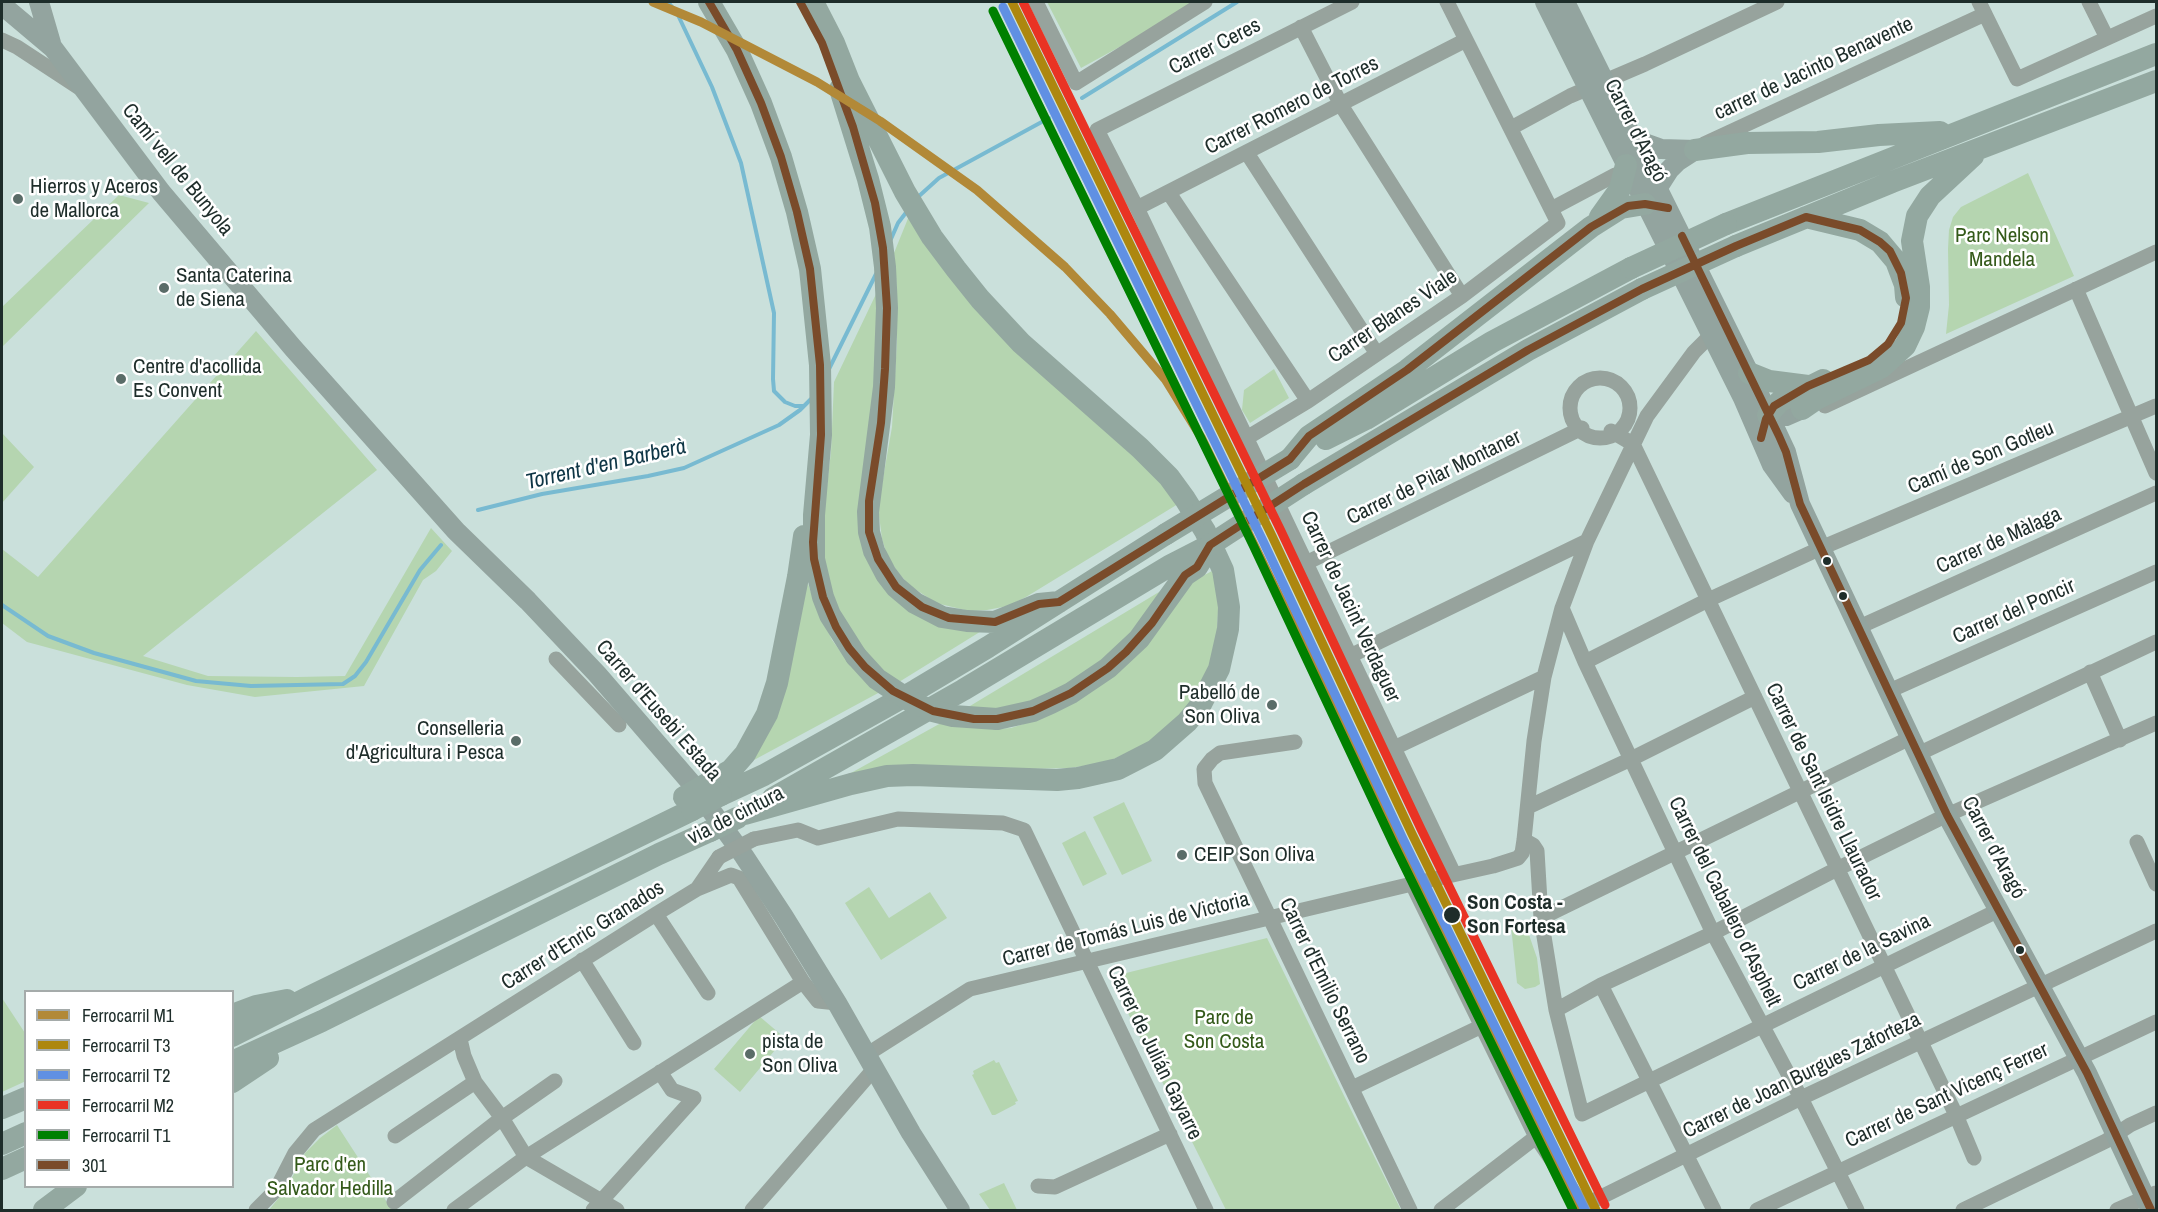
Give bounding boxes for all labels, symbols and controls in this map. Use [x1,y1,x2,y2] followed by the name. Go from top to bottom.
[1711,12,1917,126] street label: carrer de Jacinto Benavente
[1165,13,1265,81] street label: Carrer Ceres
[1201,51,1383,161] street label: Carrer Romero de Torres
[1598,75,1672,187] street label: Carrer d'Aragó
[116,99,238,241] street label: Camí vell de Bunyola
[30,174,158,224] place label: Hierros y Aceros de Mallorca
[11,192,25,206] marker: Hierros y Aceros de Mallorca
[1955,223,2049,273] park label: Parc Nelson Mandela
[176,263,292,313] place label: Santa Caterina de Siena
[1324,265,1462,369] street label: Carrer Blanes Viale
[157,281,171,295] marker: Santa Caterina de Siena
[133,354,262,404] place label: Centre d'acollida Es Convent
[114,372,128,386] marker: Centre d'acollida Es Convent
[1904,416,2058,500] street label: Camí de Son Gotleu
[1343,425,1525,531] street label: Carrer de Pilar Montaner
[523,434,689,496] water label: Torrent d'en Barberà
[1933,502,2065,580] street label: Carrer de Màlaga
[1295,508,1405,706] street label: Carrer de Jacint Verdaguer
[1821,555,1833,567] unlabelled marker
[1949,574,2079,650] street label: Carrer del Poncir
[1837,590,1849,602] unlabelled marker
[590,635,726,787] street label: Carrer d'Eusebi Estada
[1759,679,1887,905] street label: Carrer de Sant Isidre Llaurador
[1179,680,1260,730] place label: Pabelló de Son Oliva
[1265,698,1279,712] marker: Pabelló de Son Oliva
[346,716,504,766] place label: Conselleria d'Agricultura i Pesca
[509,734,523,748] marker: Conselleria d'Agricultura i Pesca
[684,781,788,851] street label: via de cintura
[1955,792,2031,904] street label: Carrer d'Aragó
[1662,793,1786,1011] street label: Carrer del Caballero d'Asphelt
[1194,842,1315,868] place label: CEIP Son Oliva
[1175,848,1189,862] marker: CEIP Son Oliva
[497,876,669,996] street label: Carrer d'Enric Granados
[1000,887,1252,973] street label: Carrer de Tomás Luis de Victoria
[1467,890,1566,940] place label: Son Costa - Son Fortesa
[1273,894,1375,1068] street label: Carrer d'Emilio Serrano
[1442,905,1462,925] marker: Son Costa - Son Fortesa
[1789,909,1935,997] street label: Carrer de la Savina
[2014,944,2026,956] unlabelled marker
[1101,962,1207,1144] street label: Carrer de Julián Gayarre
[24,990,234,1188] legend
[82,1003,174,1028] text: Ferrocarril M1
[1184,1005,1264,1055] park label: Parc de Son Costa
[1679,1007,1925,1145] street label: Carrer de Joan Burgues Zaforteza
[762,1029,838,1079] place label: pista de Son Oliva
[82,1033,170,1058] text: Ferrocarril T3
[1842,1038,2052,1154] street label: Carrer de Sant Vicenç Ferrer
[743,1047,757,1061] marker: pista de Son Oliva
[82,1063,170,1088] text: Ferrocarril T2
[82,1093,174,1118] text: Ferrocarril M2
[82,1123,170,1148] text: Ferrocarril T1
[267,1152,393,1202] park label: Parc d'en Salvador Hedilla
[82,1153,107,1178] text: 301

